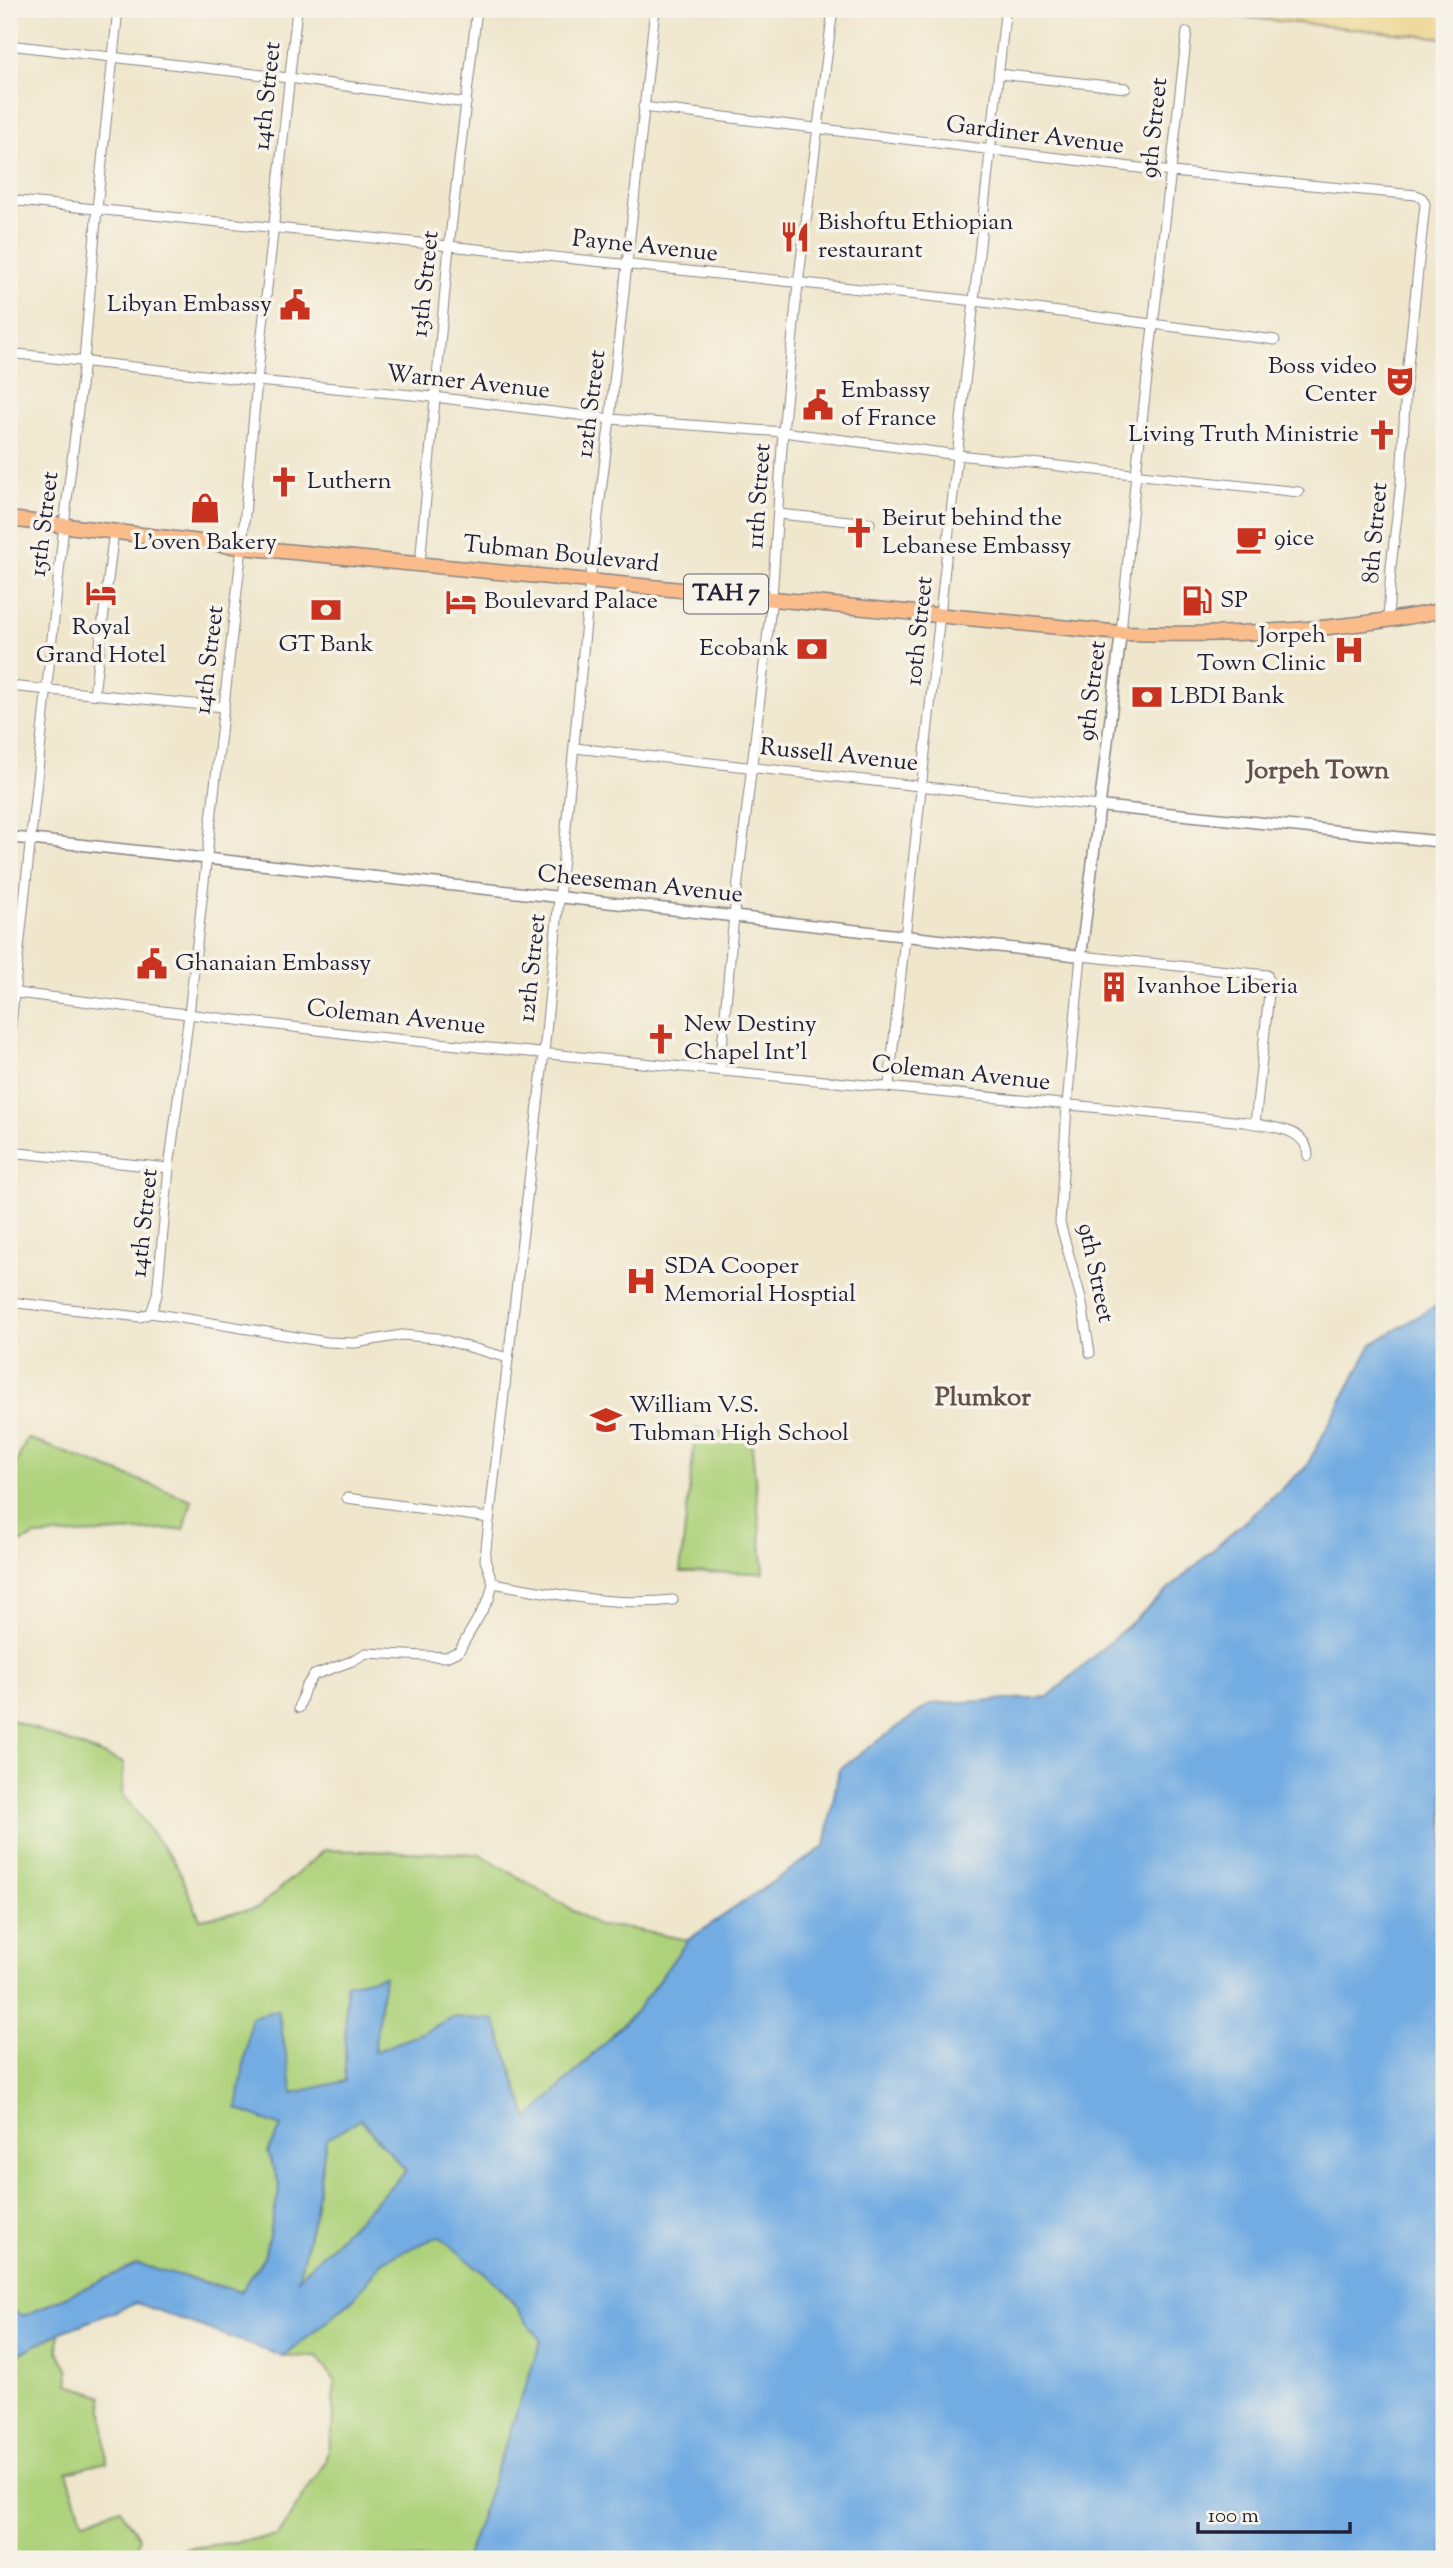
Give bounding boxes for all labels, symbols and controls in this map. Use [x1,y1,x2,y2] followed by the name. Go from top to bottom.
[245,40,291,152] street label: 14th Street
[1133,76,1177,180] street label: 9th Street
[944,108,1126,164] street label: Gardiner Avenue
[818,206,1014,268] place label: Bishoftu Ethiopian restaurant
[778,220,812,254] restaurant icon: Bishoftu Ethiopian restaurant
[570,222,720,272] street label: Payne Avenue
[403,229,449,339] street label: 13th Street
[107,288,272,322] place label: Libyan Embassy
[278,288,312,322] public building icon: Libyan Embassy
[569,348,615,460] street label: 12th Street
[1268,350,1377,412] place label: Boss video Center
[384,358,552,408] street label: Warner Avenue
[1383,364,1417,398] theatre icon: Boss video Center
[841,374,937,436] place label: Embassy of France
[801,388,835,422] public building icon: Embassy of France
[1128,418,1359,452] place label: Living Truth Ministrie
[1365,418,1399,452] church icon: Living Truth Ministrie
[739,442,781,550] street label: 11th Street
[267,465,301,499] church icon: Luthern
[307,465,392,499] place label: Luthern
[22,469,68,579] street label: 15th Street
[1355,481,1397,585] street label: 8th Street
[188,491,222,525] shop icon: L'oven Bakery
[882,502,1072,564] place label: Beirut behind the Lebanese Embassy
[842,516,876,550] church icon: Beirut behind the Lebanese Embassy
[1234,522,1268,556] cafe icon: 9ice
[1274,522,1314,556] place label: 9ice
[133,526,277,560] place label: L'oven Bakery
[461,528,661,582] street label: Tubman Boulevard
[684,574,768,614] road number: TAH 7
[897,575,943,687] street label: 10th Street
[84,576,118,610] hotel icon: Royal Grand Hotel
[1180,584,1214,618] fuel station icon: SP
[1220,584,1248,618] place label: SP
[444,585,478,619] hotel icon: Boulevard Palace
[484,585,658,619] place label: Boulevard Palace
[309,593,343,627] bank icon: GT Bank
[186,604,234,716] street label: 14th Street
[36,611,166,673] place label: Royal Grand Hotel
[1197,619,1326,681] place label: Jorpeh Town Clinic
[278,628,374,662] place label: GT Bank
[699,632,789,666] place label: Ecobank
[795,632,829,666] bank icon: Ecobank
[1332,633,1366,667] hospital icon: Jorpeh Town Clinic
[1070,639,1116,743] street label: 9th Street
[1130,680,1164,714] bank icon: LBDI Bank
[1170,680,1285,714] place label: LBDI Bank
[758,731,920,781] street label: Russell Avenue
[1244,753,1390,790] district label: Jorpeh Town
[535,857,745,913] street label: Cheeseman Avenue
[510,912,556,1024] street label: 12th Street
[135,947,169,981] public building icon: Ghanaian Embassy
[175,947,371,981] place label: Ghanaian Embassy
[1097,970,1131,1004] building icon: Ivanhoe Liberia
[1137,970,1298,1004] place label: Ivanhoe Liberia
[305,992,487,1044] street label: Coleman Avenue
[684,1008,817,1070] place label: New Destiny Chapel Int'l
[644,1022,678,1056] church icon: New Destiny Chapel Int'l
[870,1048,1052,1100] street label: Coleman Avenue
[122,1167,168,1279] street label: 14th Street
[1068,1220,1122,1326] street label: 9th Street
[664,1250,856,1312] place label: SDA Cooper Memorial Hosptial
[624,1264,658,1298] hospital icon: SDA Cooper Memorial Hosptial
[935,1380,1031,1417] district label: Plumkor
[629,1389,849,1451] place label: William V.S. Tubman High School
[589,1403,623,1437] school or university icon: William V.S. Tubman High School
[1198,2491,1350,2535] scale bar
[1208,2502,1259,2532] text: 100 m

